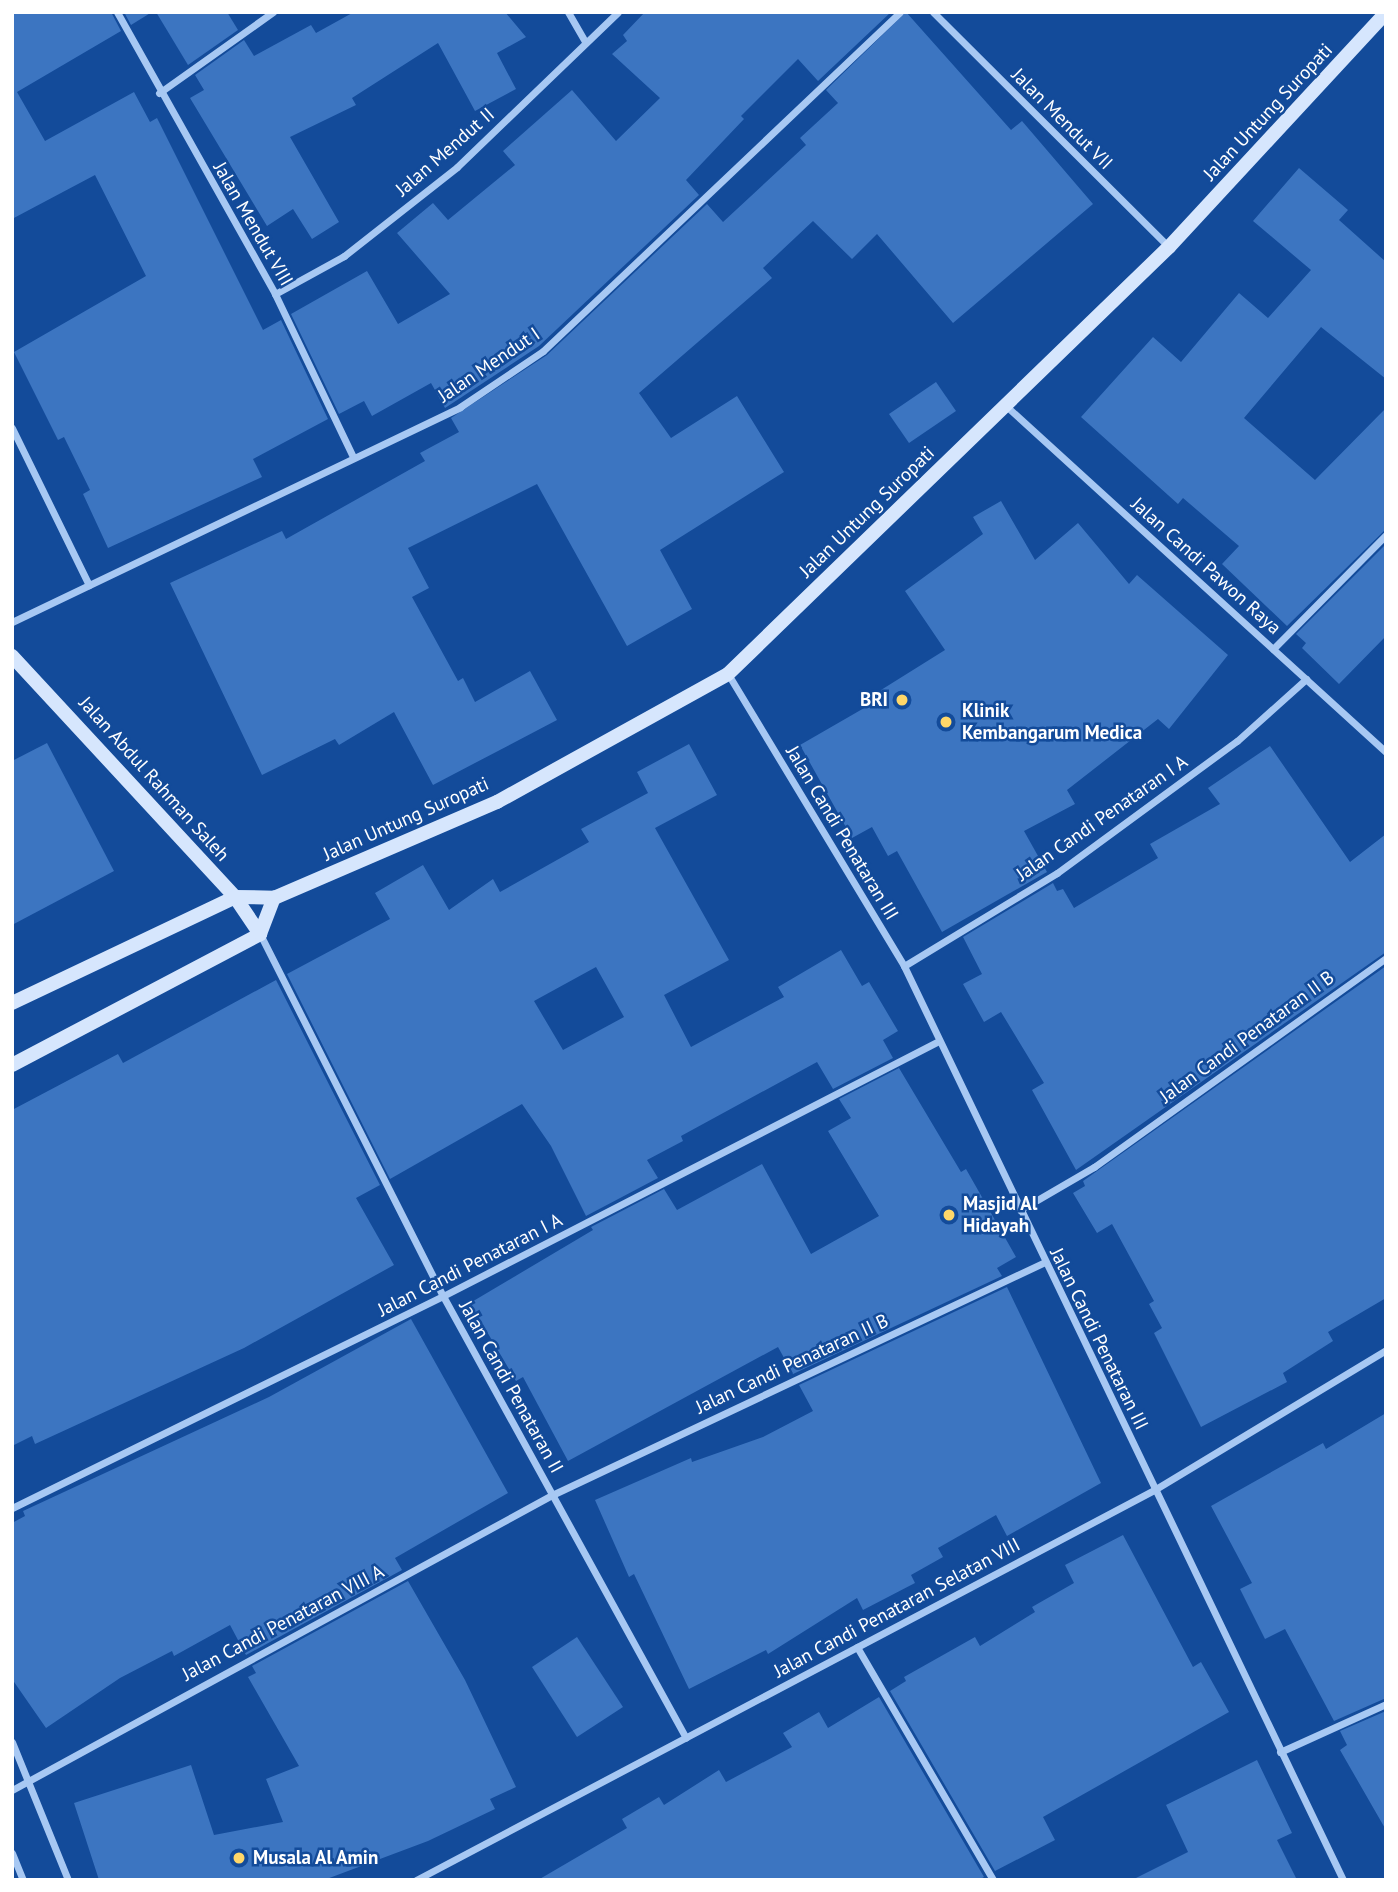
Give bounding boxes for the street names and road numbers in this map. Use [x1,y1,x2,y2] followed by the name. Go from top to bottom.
[1199,39,1337,185] street label: Jalan Untung Suropati
[1006,63,1118,175] street label: Jalan Mendut VII
[391,103,499,201] street label: Jalan Mendut II
[208,158,298,290] street label: Jalan Mendut VIII
[434,323,544,407] street label: Jalan Mendut I
[795,442,939,582] street label: Jalan Untung Suropati
[1126,493,1286,639] street label: Jalan Candi Pawon Raya
[74,692,234,866] street label: Jalan Abdul Rahman Saleh
[781,742,903,924] street label: Jalan Candi Penataran III
[1012,750,1192,886] street label: Jalan Candi Penataran I A
[320,772,492,866] street label: Jalan Untung Suropati
[1155,966,1339,1108] street label: Jalan Candi Penataran II B
[374,1208,566,1322] street label: Jalan Candi Penataran I A
[1045,1244,1153,1434] street label: Jalan Candi Penataran III
[454,1297,568,1477] street label: Jalan Candi Penataran II
[692,1309,892,1419] street label: Jalan Candi Penataran II B
[770,1533,1024,1683] street label: Jalan Candi Penataran Selatan VIII
[178,1560,388,1686] street label: Jalan Candi Penataran VIII A

